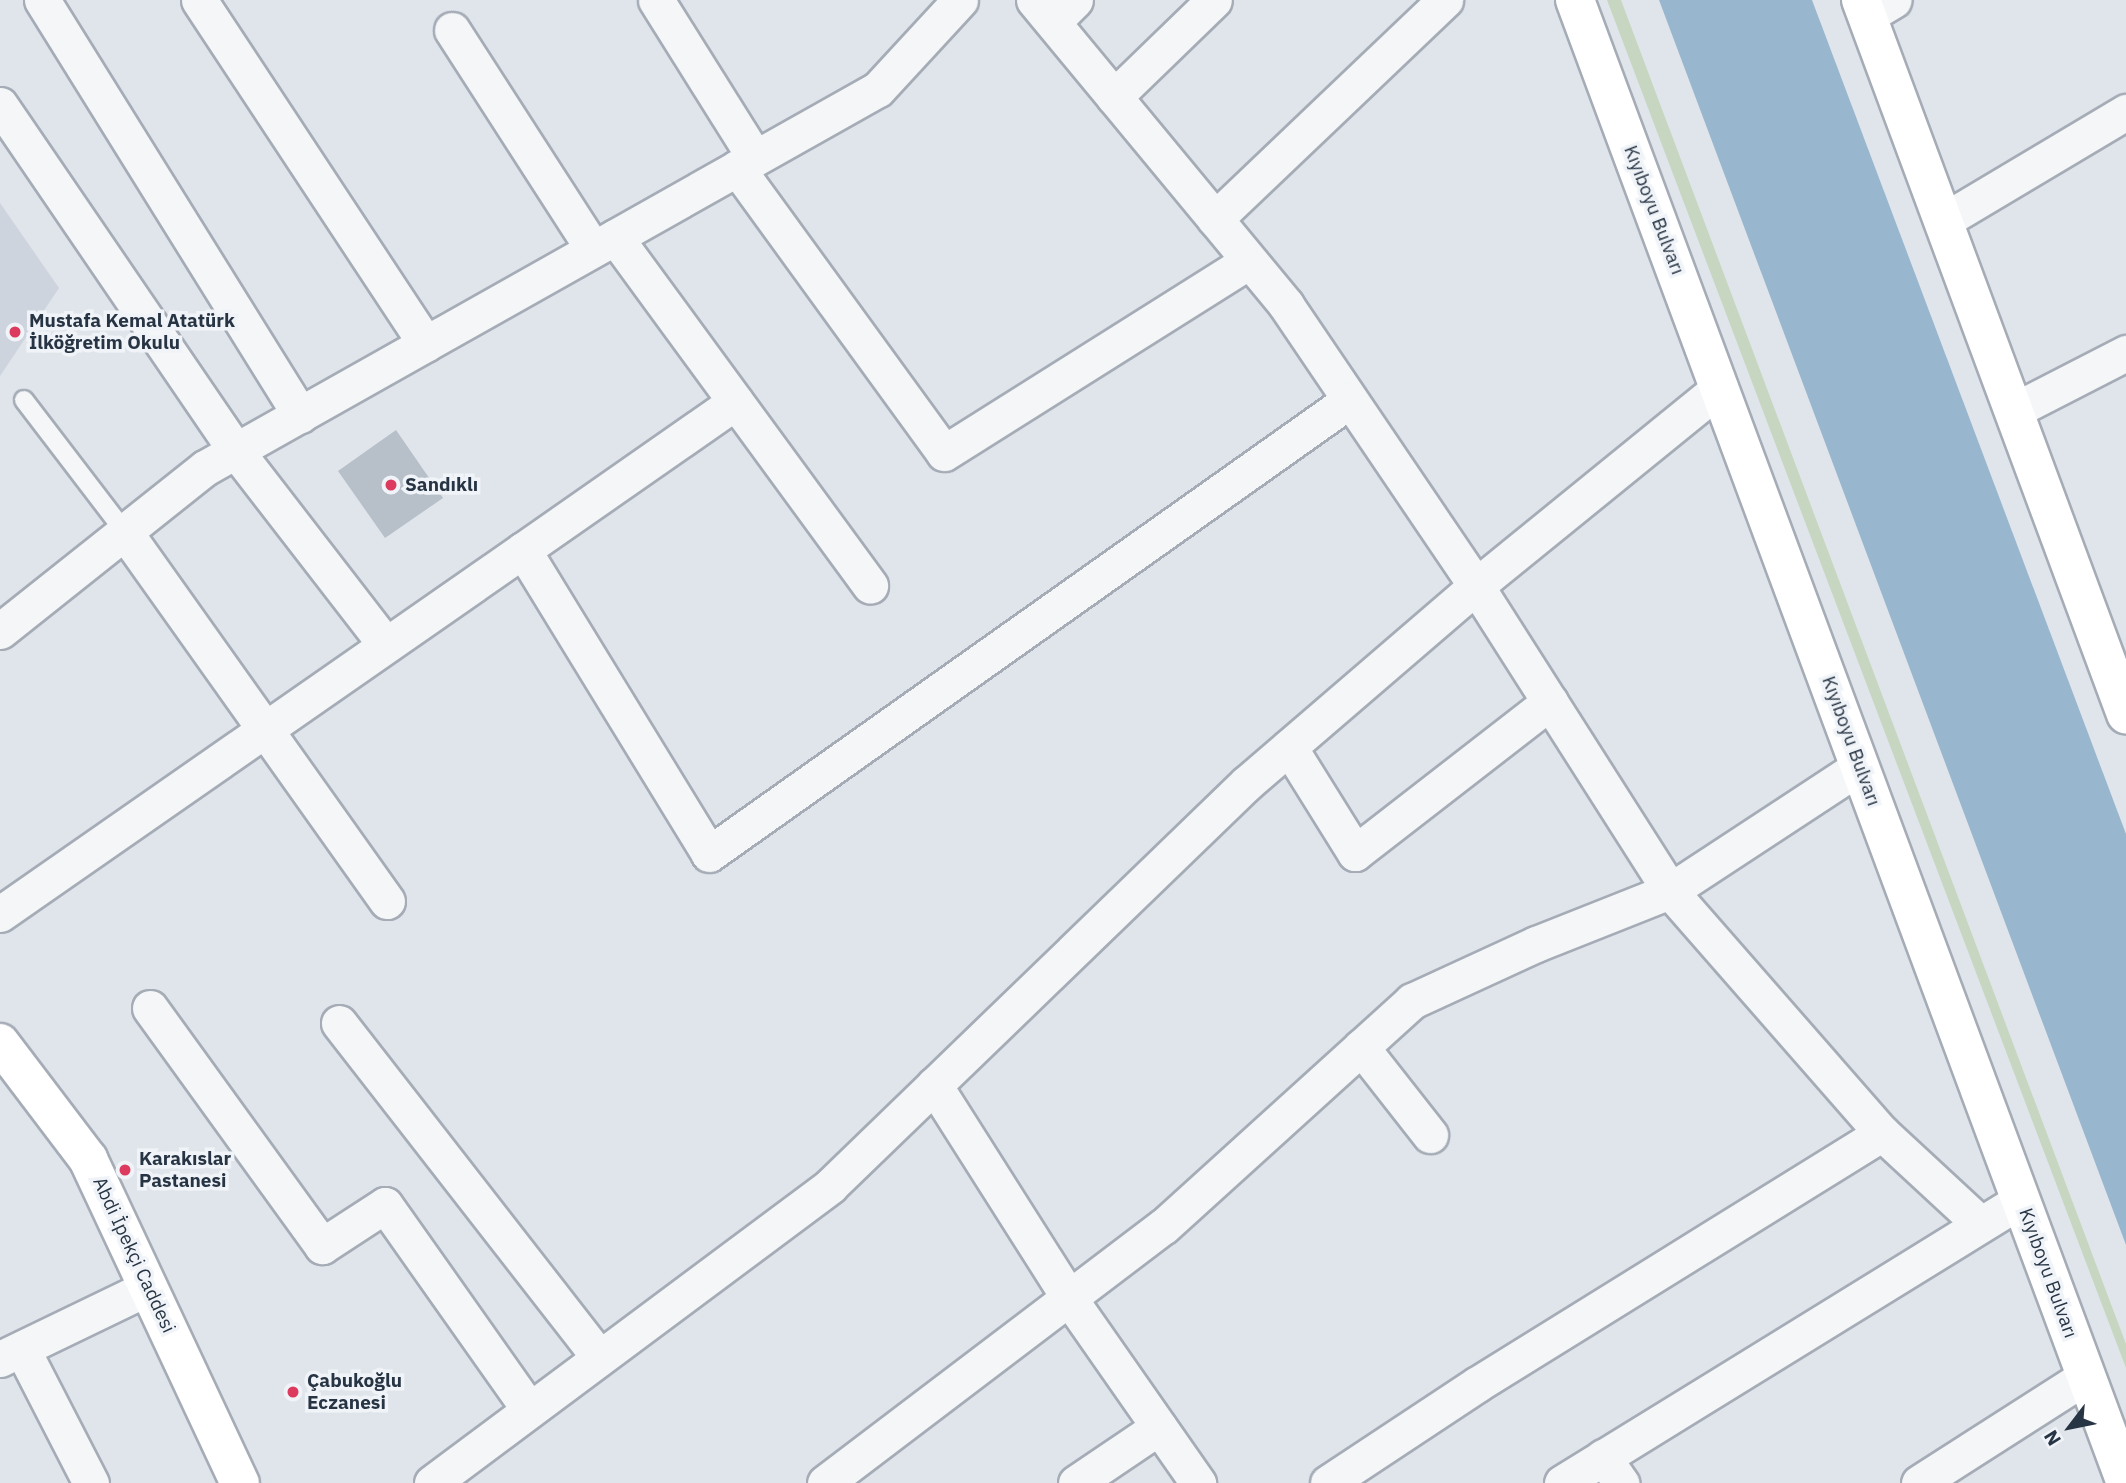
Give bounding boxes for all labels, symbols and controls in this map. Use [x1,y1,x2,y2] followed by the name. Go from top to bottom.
[1619,142,1689,278] street label: Kıyıboyu Bulvarı
[29,310,235,354] place label: Mustafa Kemal Atatürk İlköğretim Okulu
[7,324,23,340] marker: Mustafa Kemal Atatürk İlköğretim Okulu
[405,474,478,496] place label: Sandıklı
[383,477,399,493] marker: Sandıklı
[1817,673,1885,809] street label: Kıyıboyu Bulvarı
[139,1148,231,1192] place label: Karakıslar Pastanesi
[117,1162,133,1178] marker: Karakıslar Pastanesi
[88,1173,180,1337] street label: Abdi İpekçi Caddesi
[2014,1205,2082,1341] street label: Kıyıboyu Bulvarı
[307,1370,402,1414] place label: Çabukoğlu Eczanesi
[285,1384,301,1400] marker: Çabukoğlu Eczanesi
[2035,1392,2105,1462] north arrow
[2038,1426,2066,1450] text: N

